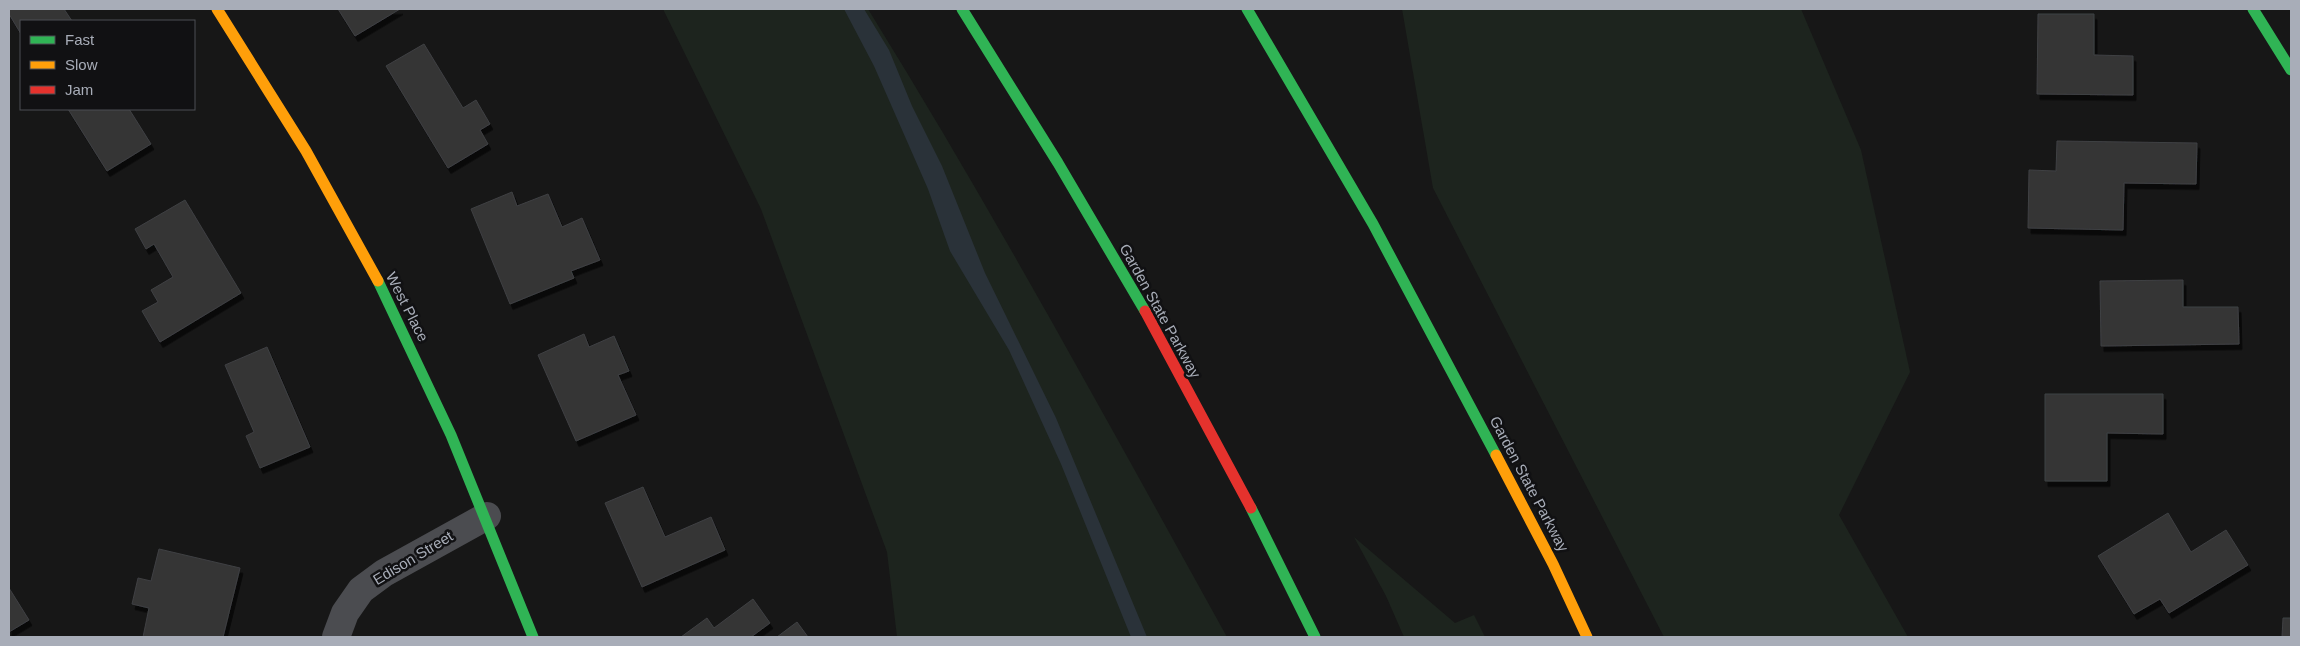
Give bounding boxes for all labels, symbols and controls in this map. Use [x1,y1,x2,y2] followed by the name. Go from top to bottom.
[20,20,195,110] legend
[65,31,95,48] text: Fast
[65,56,98,73] text: Slow
[65,81,93,98] text: Jam
[1116,241,1205,381] street label: Garden State Parkway
[383,269,432,344] street label: West Place
[1487,413,1573,555] street label: Garden State Parkway
[370,527,456,588] street label: Edison Street

